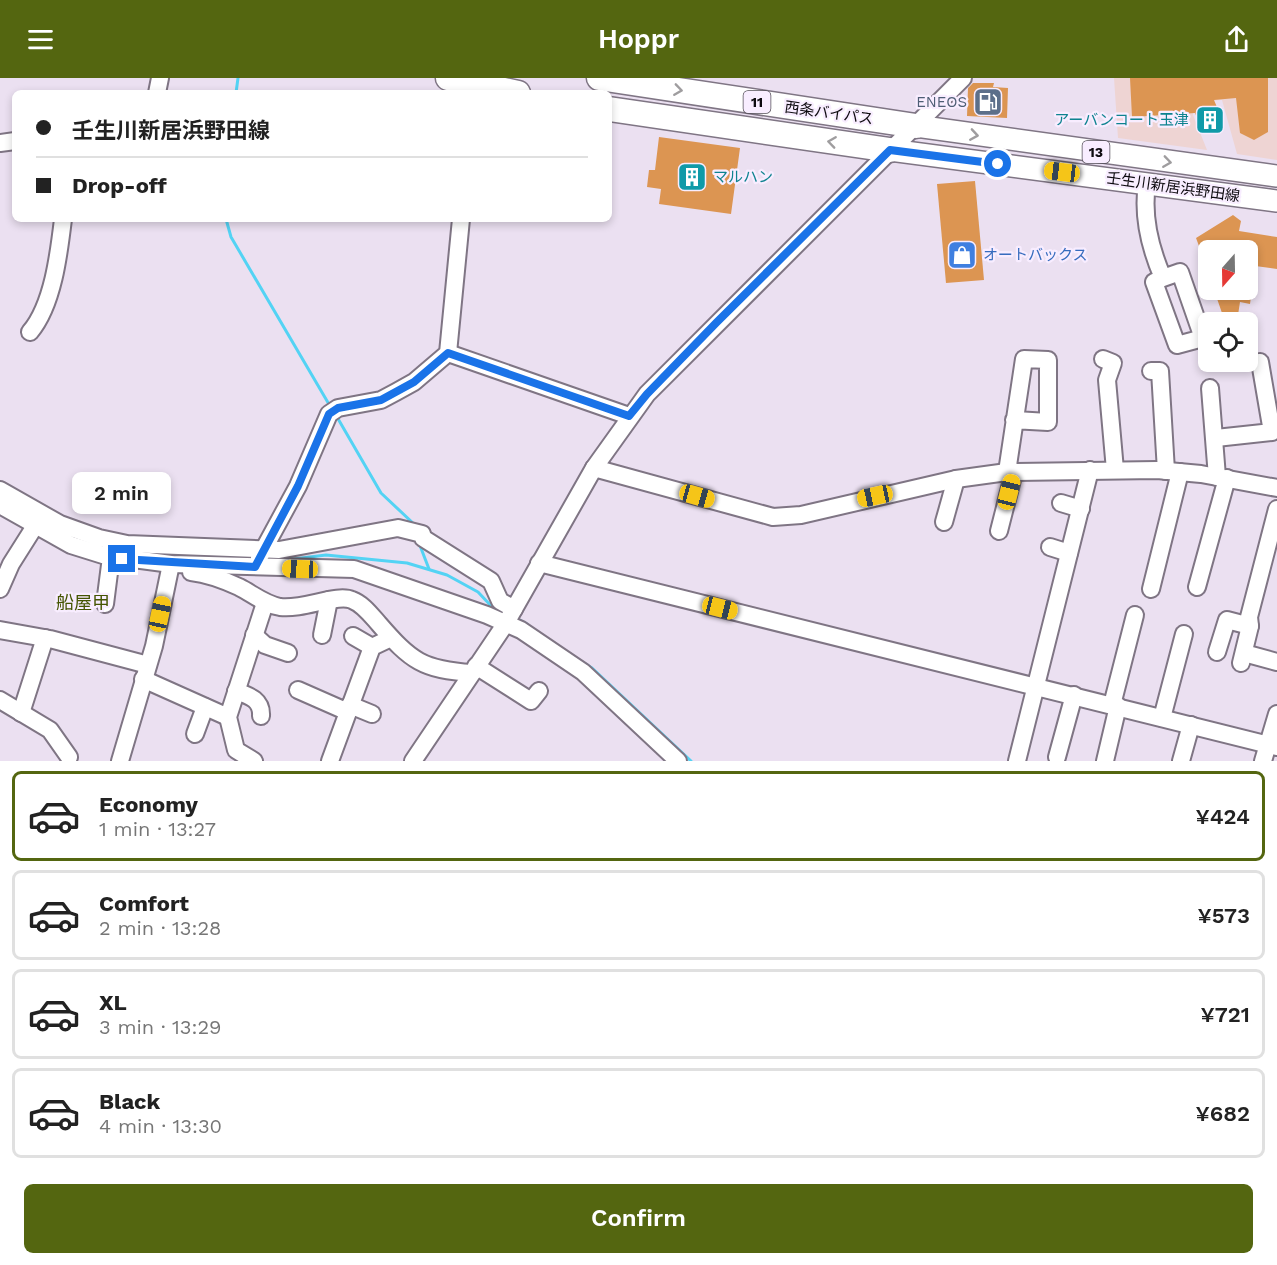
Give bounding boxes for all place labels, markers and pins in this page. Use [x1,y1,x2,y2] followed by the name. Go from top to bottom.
[972,86,1004,118] fuel station icon: ENEOS
[916,93,967,111] place label: ENEOS
[1194,104,1226,136] building icon: アーバンコート玉津
[1054,111,1189,129] place label: アーバンコート玉津
[676,161,708,193] building icon: マルハン
[713,168,773,186] place label: マルハン
[946,239,978,271] shop icon: オートバックス
[983,246,1088,264] place label: オートバックス

